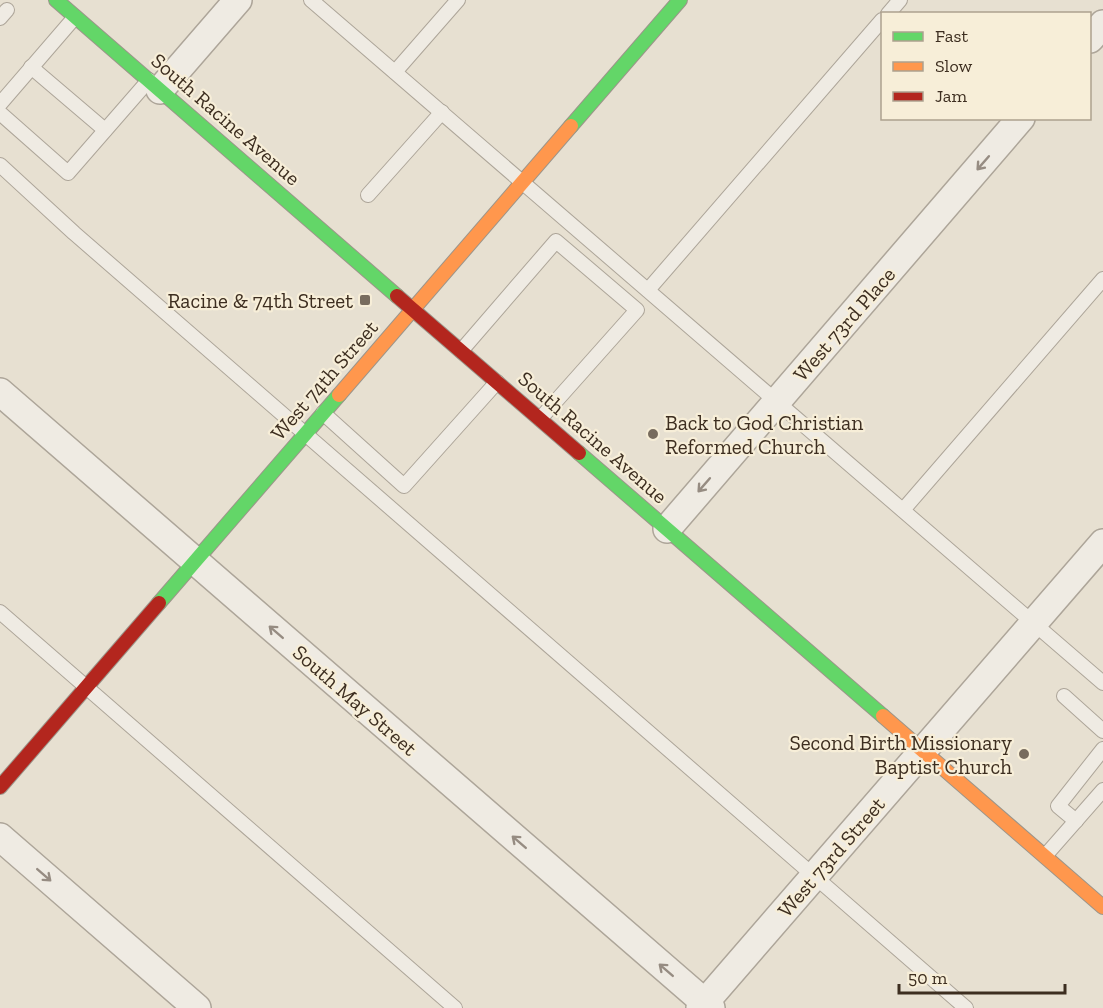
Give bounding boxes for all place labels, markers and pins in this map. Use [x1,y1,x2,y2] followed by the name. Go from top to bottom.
[167,288,353,313] place label: Racine & 74th Street
[358,293,372,307] marker: Racine & 74th Street
[665,410,863,459] place label: Back to God Christian Reformed Church
[646,427,660,441] marker: Back to God Christian Reformed Church
[789,730,1012,779] place label: Second Birth Missionary Baptist Church
[1017,747,1031,761] marker: Second Birth Missionary Baptist Church

